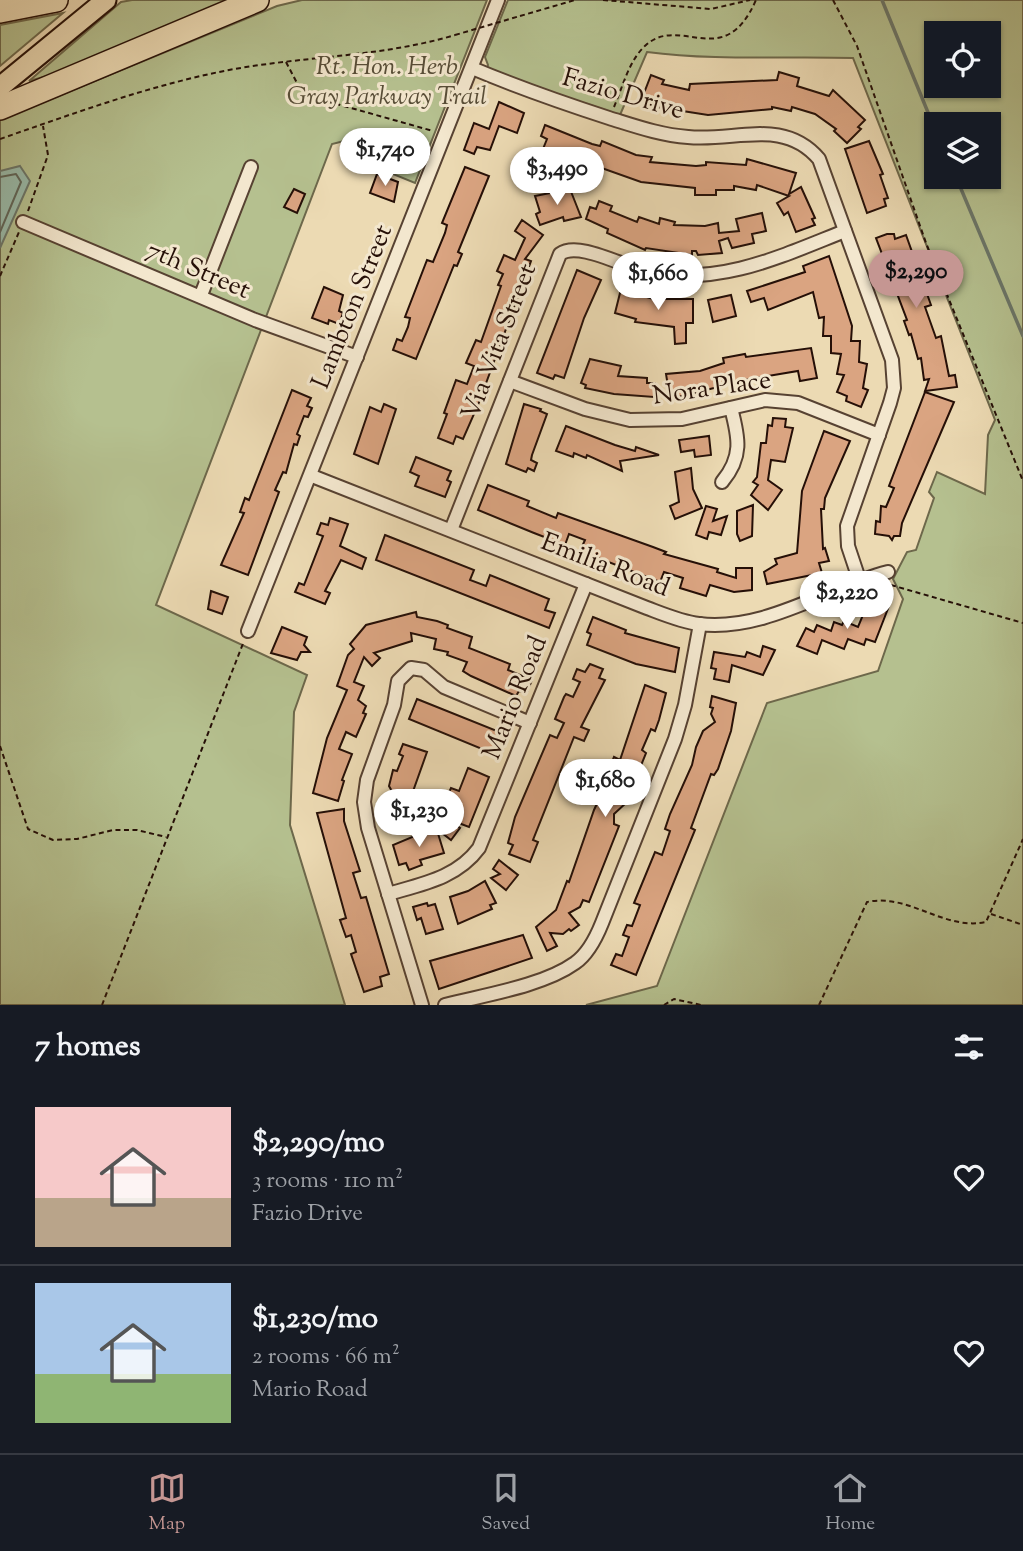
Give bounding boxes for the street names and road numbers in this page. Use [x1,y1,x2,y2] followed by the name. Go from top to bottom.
[558,60,688,130] street label: Fazio Drive
[303,219,403,395] street label: Lambton Street
[140,233,256,310] street label: 7th Street
[453,258,547,425] street label: Via Vita Street
[650,362,774,416] street label: Nora Place
[535,525,675,608] street label: Emilia Road
[474,630,558,766] street label: Mario Road

